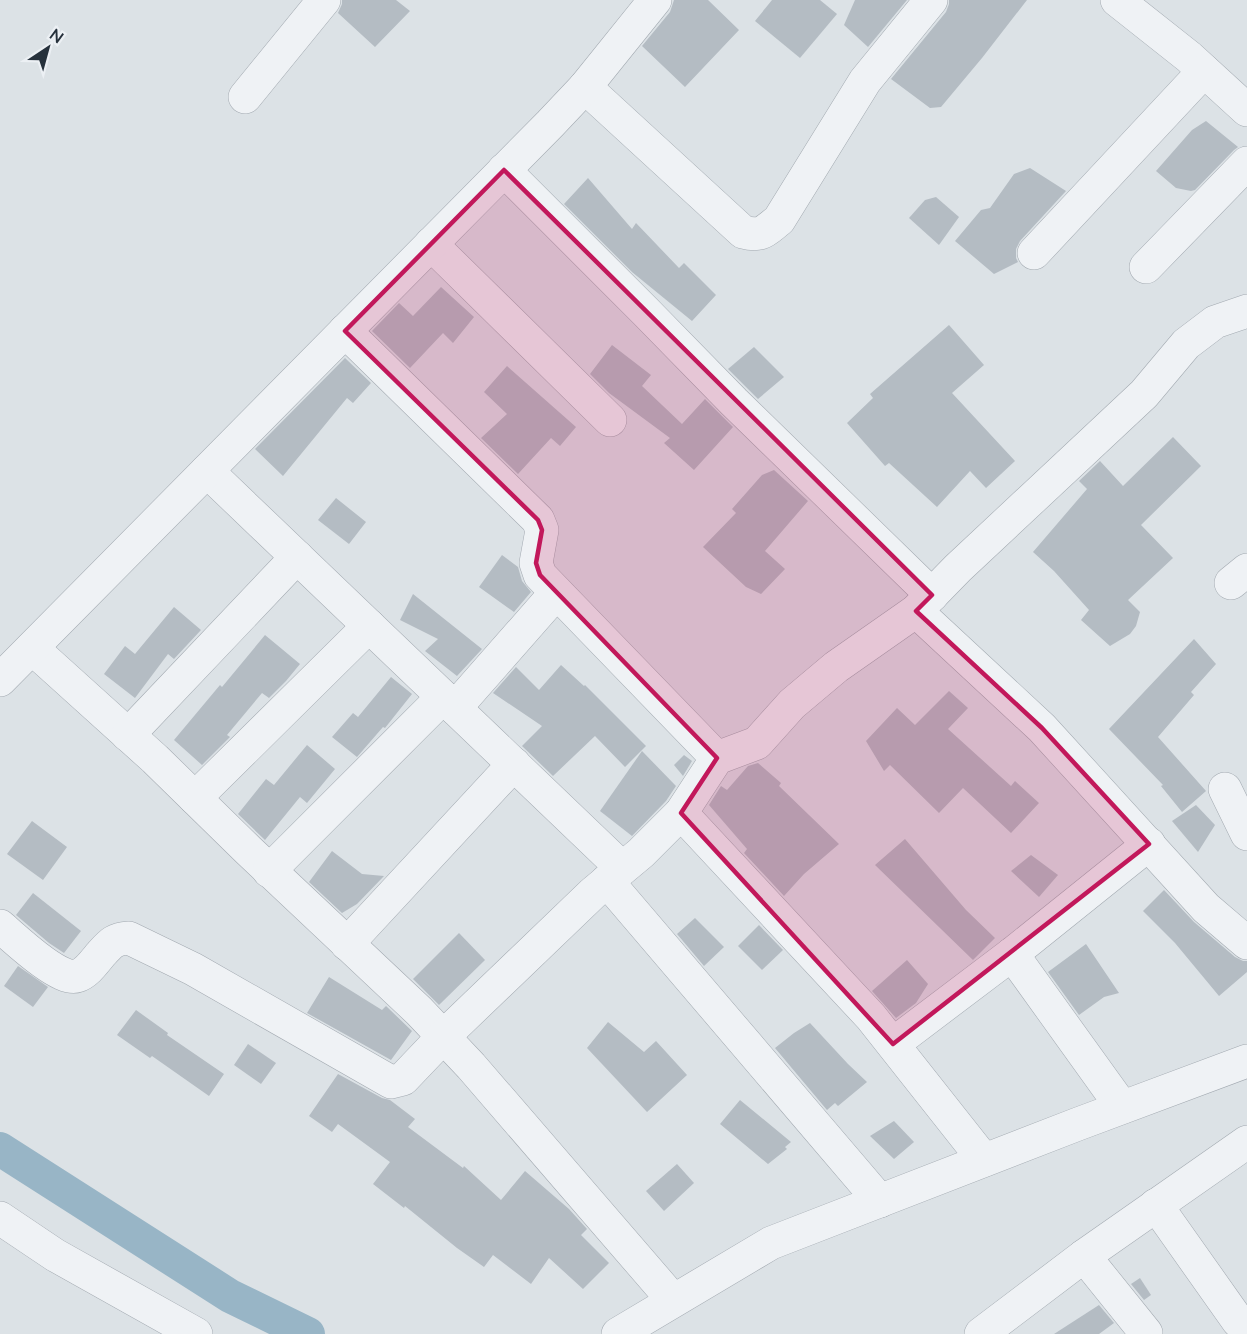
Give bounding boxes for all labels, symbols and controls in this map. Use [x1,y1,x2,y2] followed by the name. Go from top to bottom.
[18,18,78,78] north arrow
[47,24,68,47] text: N

